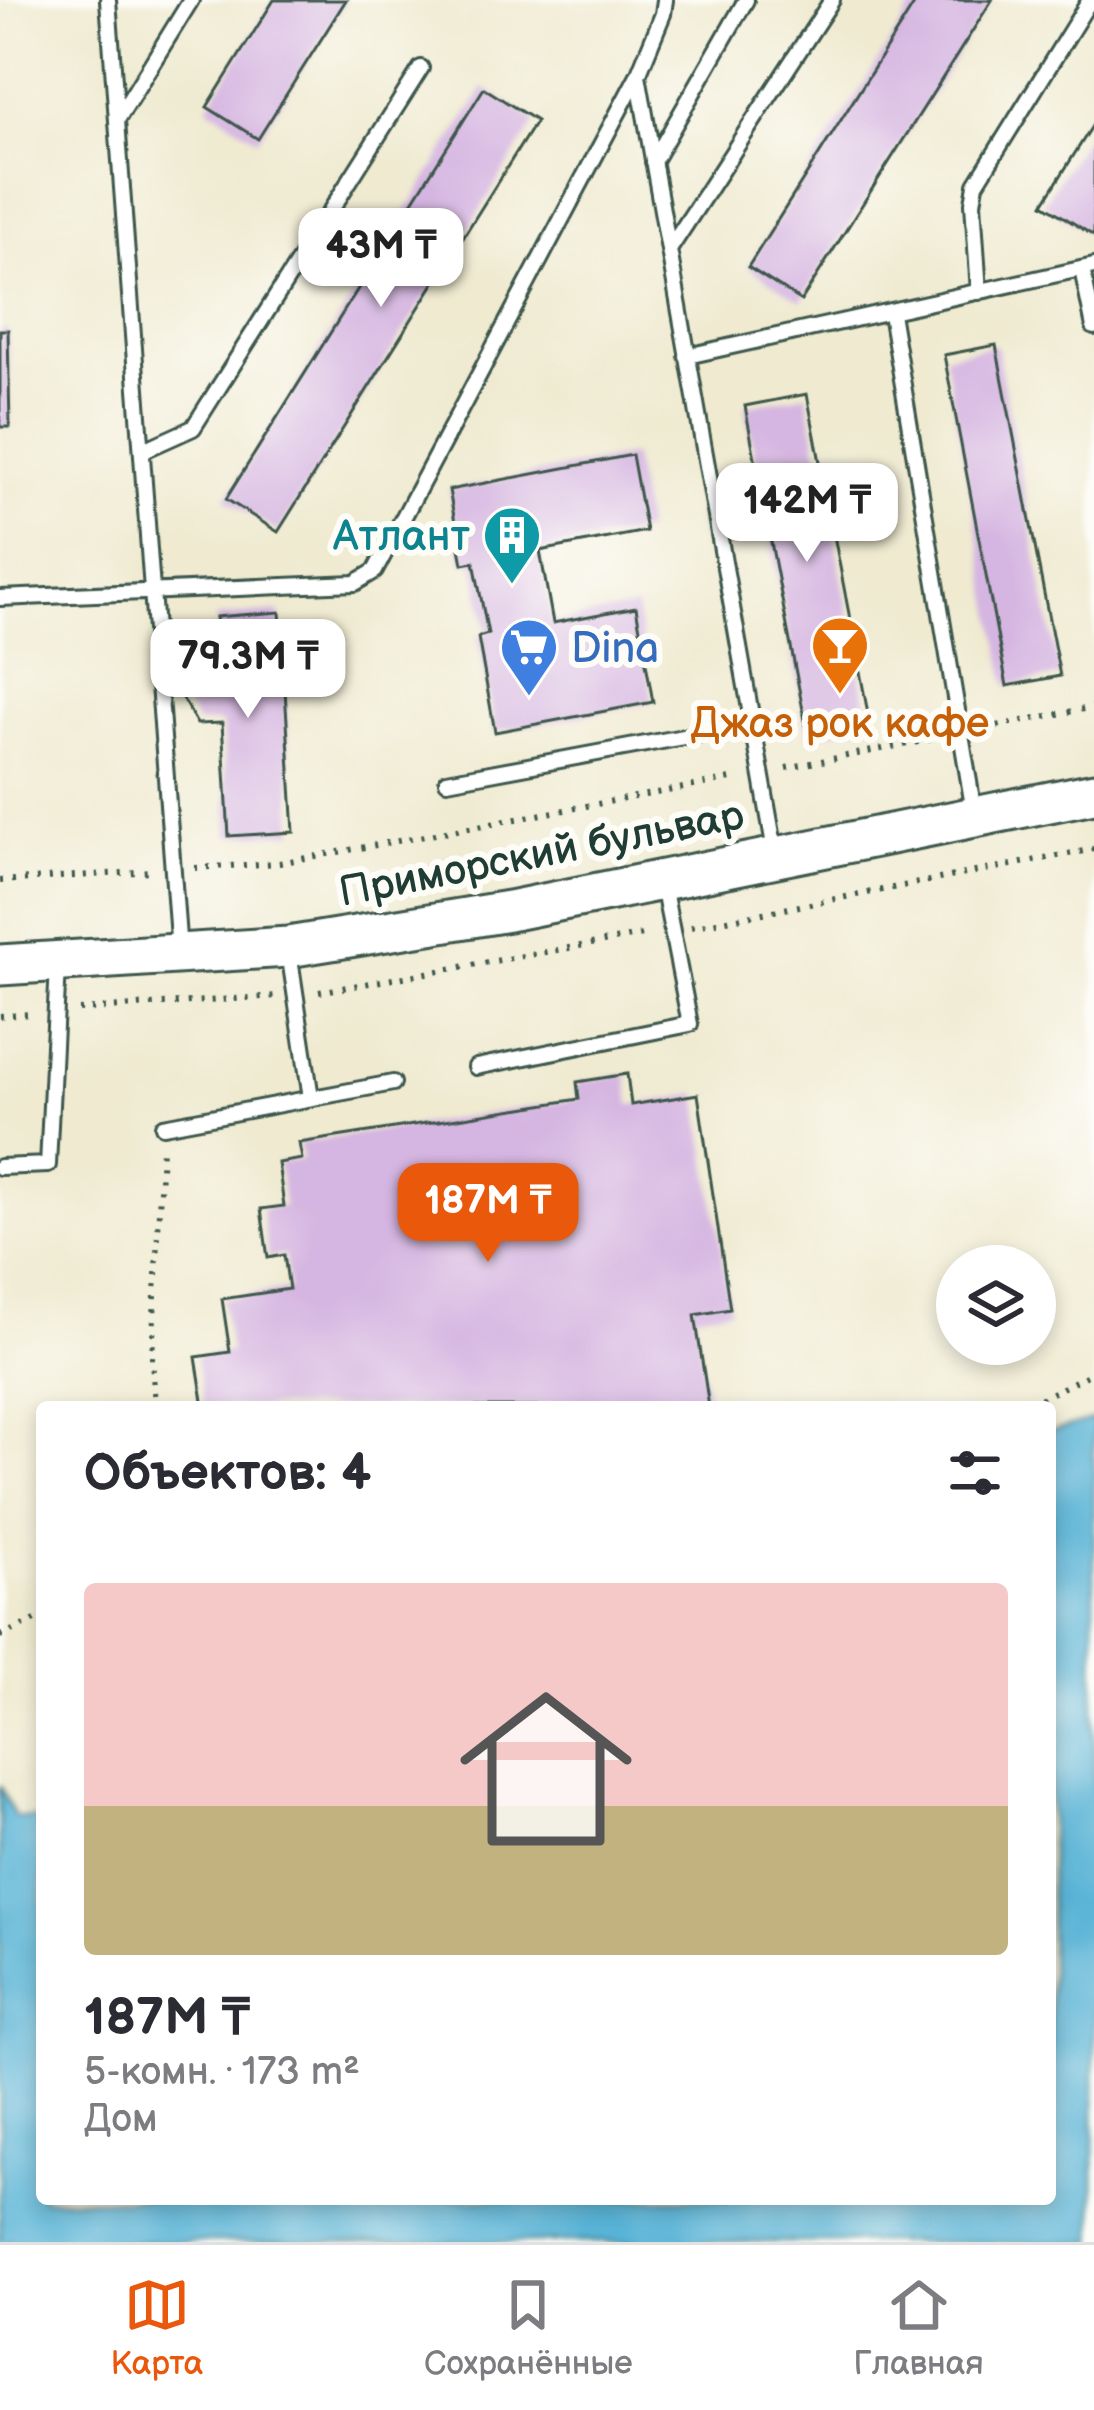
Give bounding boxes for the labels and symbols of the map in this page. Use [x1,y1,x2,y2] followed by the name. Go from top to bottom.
[297,208,465,310] pin: 43M ₸
[709,463,905,565] pin: 142M ₸
[481,504,543,586] building icon: Атлант
[332,512,470,563] place label: Атлант
[809,614,871,696] bar icon: Джаз рок кафе
[498,616,560,698] supermarket icon: Dina
[137,619,359,721] pin: 79.3M ₸
[571,624,659,675] place label: Dina
[691,699,989,750] place label: Джаз рок кафе
[335,790,748,919] street label: Приморский бульвар
[390,1163,586,1265] pin: 187M ₸

